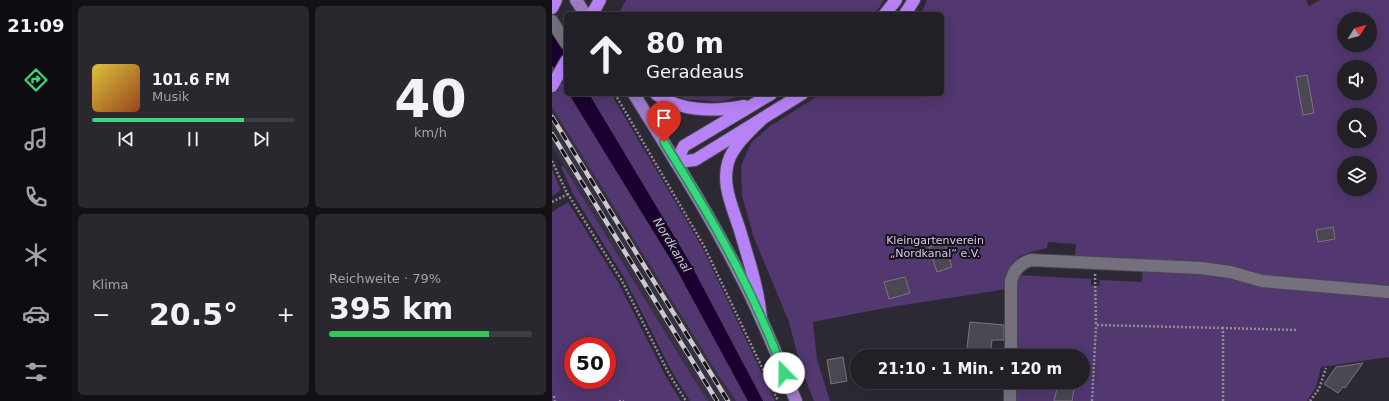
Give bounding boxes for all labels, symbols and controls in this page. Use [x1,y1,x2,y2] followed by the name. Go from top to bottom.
[1337,12,1377,52] north arrow
[1337,12,1377,196] map controls
[7,15,65,36] text: 21:09
[646,27,724,60] text: 80 m
[580,28,632,80] icon: ahead
[1337,60,1377,100] button: sound
[646,61,744,82] text: Geradeaus
[22,66,50,94] icon: directions
[394,69,467,129] text: 40
[152,71,230,89] text: 101.6 FM
[152,89,189,104] text: Musik
[647,101,681,142] pin
[653,107,675,129] icon: arrive
[1337,108,1377,148] button: search
[22,125,50,153] icon: music
[414,125,447,140] text: km/h
[115,128,137,150] icon: previous
[182,128,204,150] icon: pause
[250,128,272,150] icon: next
[1337,156,1377,196] button: layers
[22,183,50,211] icon: phone
[650,215,694,276] water label: Nordkanal
[886,234,984,260] park label: Kleingartenverein „Nordkanal“ e.V.
[22,241,50,269] icon: climate
[329,271,441,286] text: Reichweite · 79%
[92,277,128,292] text: Klima
[329,291,453,326] text: 395 km
[149,297,238,332] text: 20.5°
[22,300,50,328] icon: car
[92,302,110,327] text: −
[277,302,295,327] text: +
[564,337,616,389] speed limit sign: 50
[763,352,805,394] position arrow
[22,358,50,386] icon: filters
[878,360,1062,378] text: 21:10 · 1 Min. · 120 m

